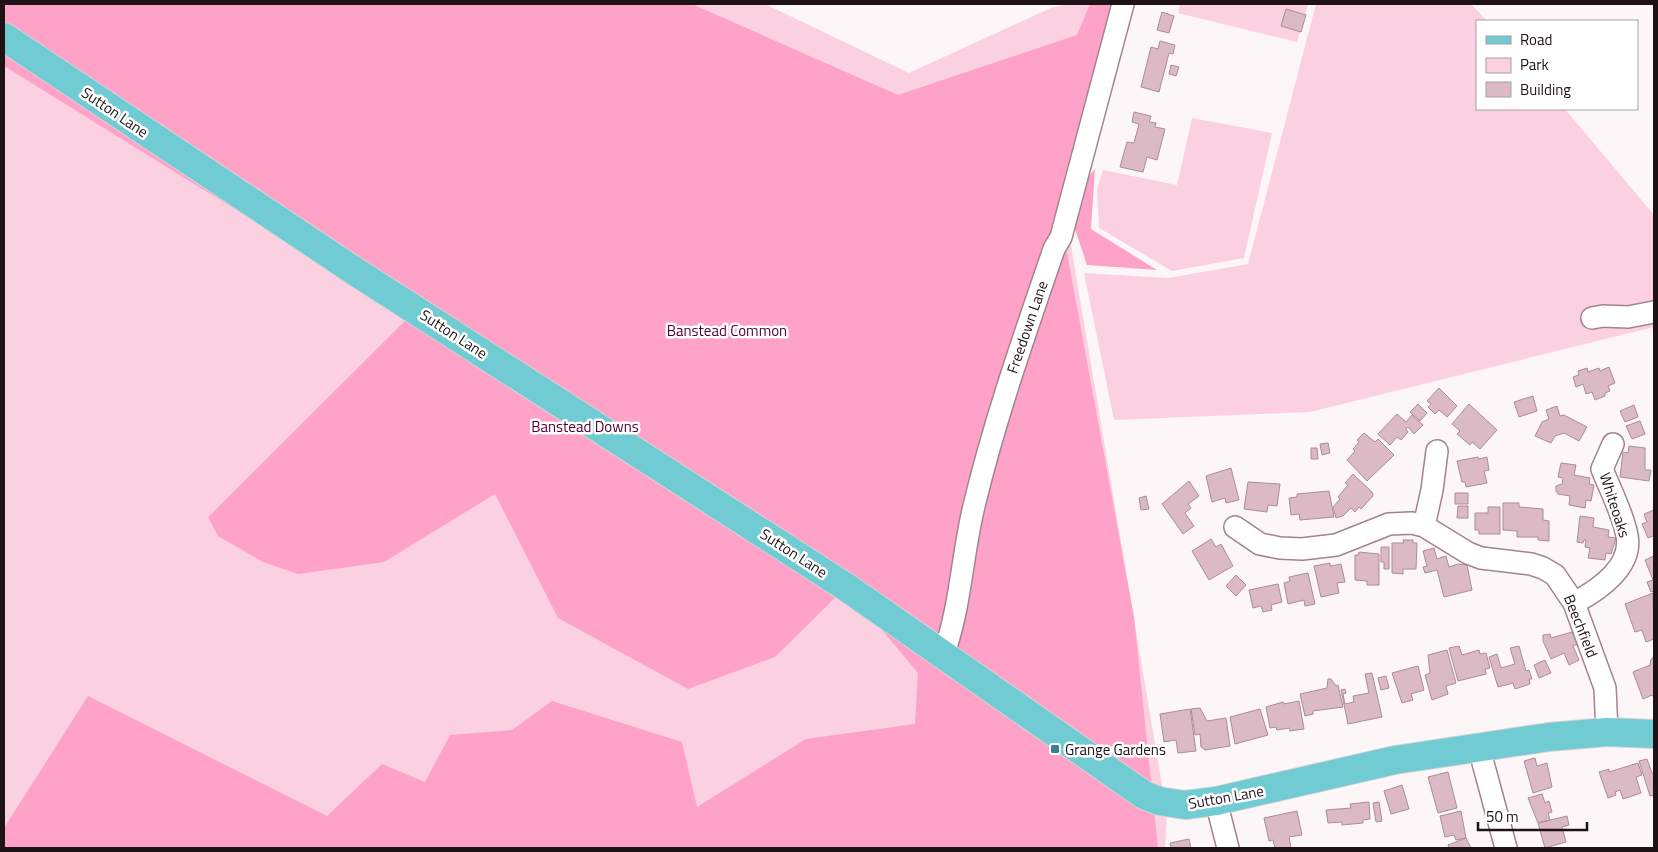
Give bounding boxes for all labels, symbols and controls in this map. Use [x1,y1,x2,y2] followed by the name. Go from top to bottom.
[1476,20,1638,110] legend
[1520,28,1552,51] text: Road
[1520,53,1549,76] text: Park
[1520,78,1571,101] text: Building
[77,81,153,143] street label: Sutton Lane
[1000,278,1054,376] street label: Freedown Lane
[416,304,492,364] street label: Sutton Lane
[667,319,787,342] park label: Banstead Common
[531,415,639,438] park label: Banstead Downs
[1594,470,1636,540] street label: Whiteoaks
[756,523,832,583] street label: Sutton Lane
[1558,591,1604,661] street label: Beechfield
[1065,738,1166,761] place label: Grange Gardens
[1049,743,1061,755] marker: Grange Gardens
[1186,779,1266,815] street label: Sutton Lane
[1478,800,1587,832] scale bar
[1486,805,1519,828] text: 50 m

